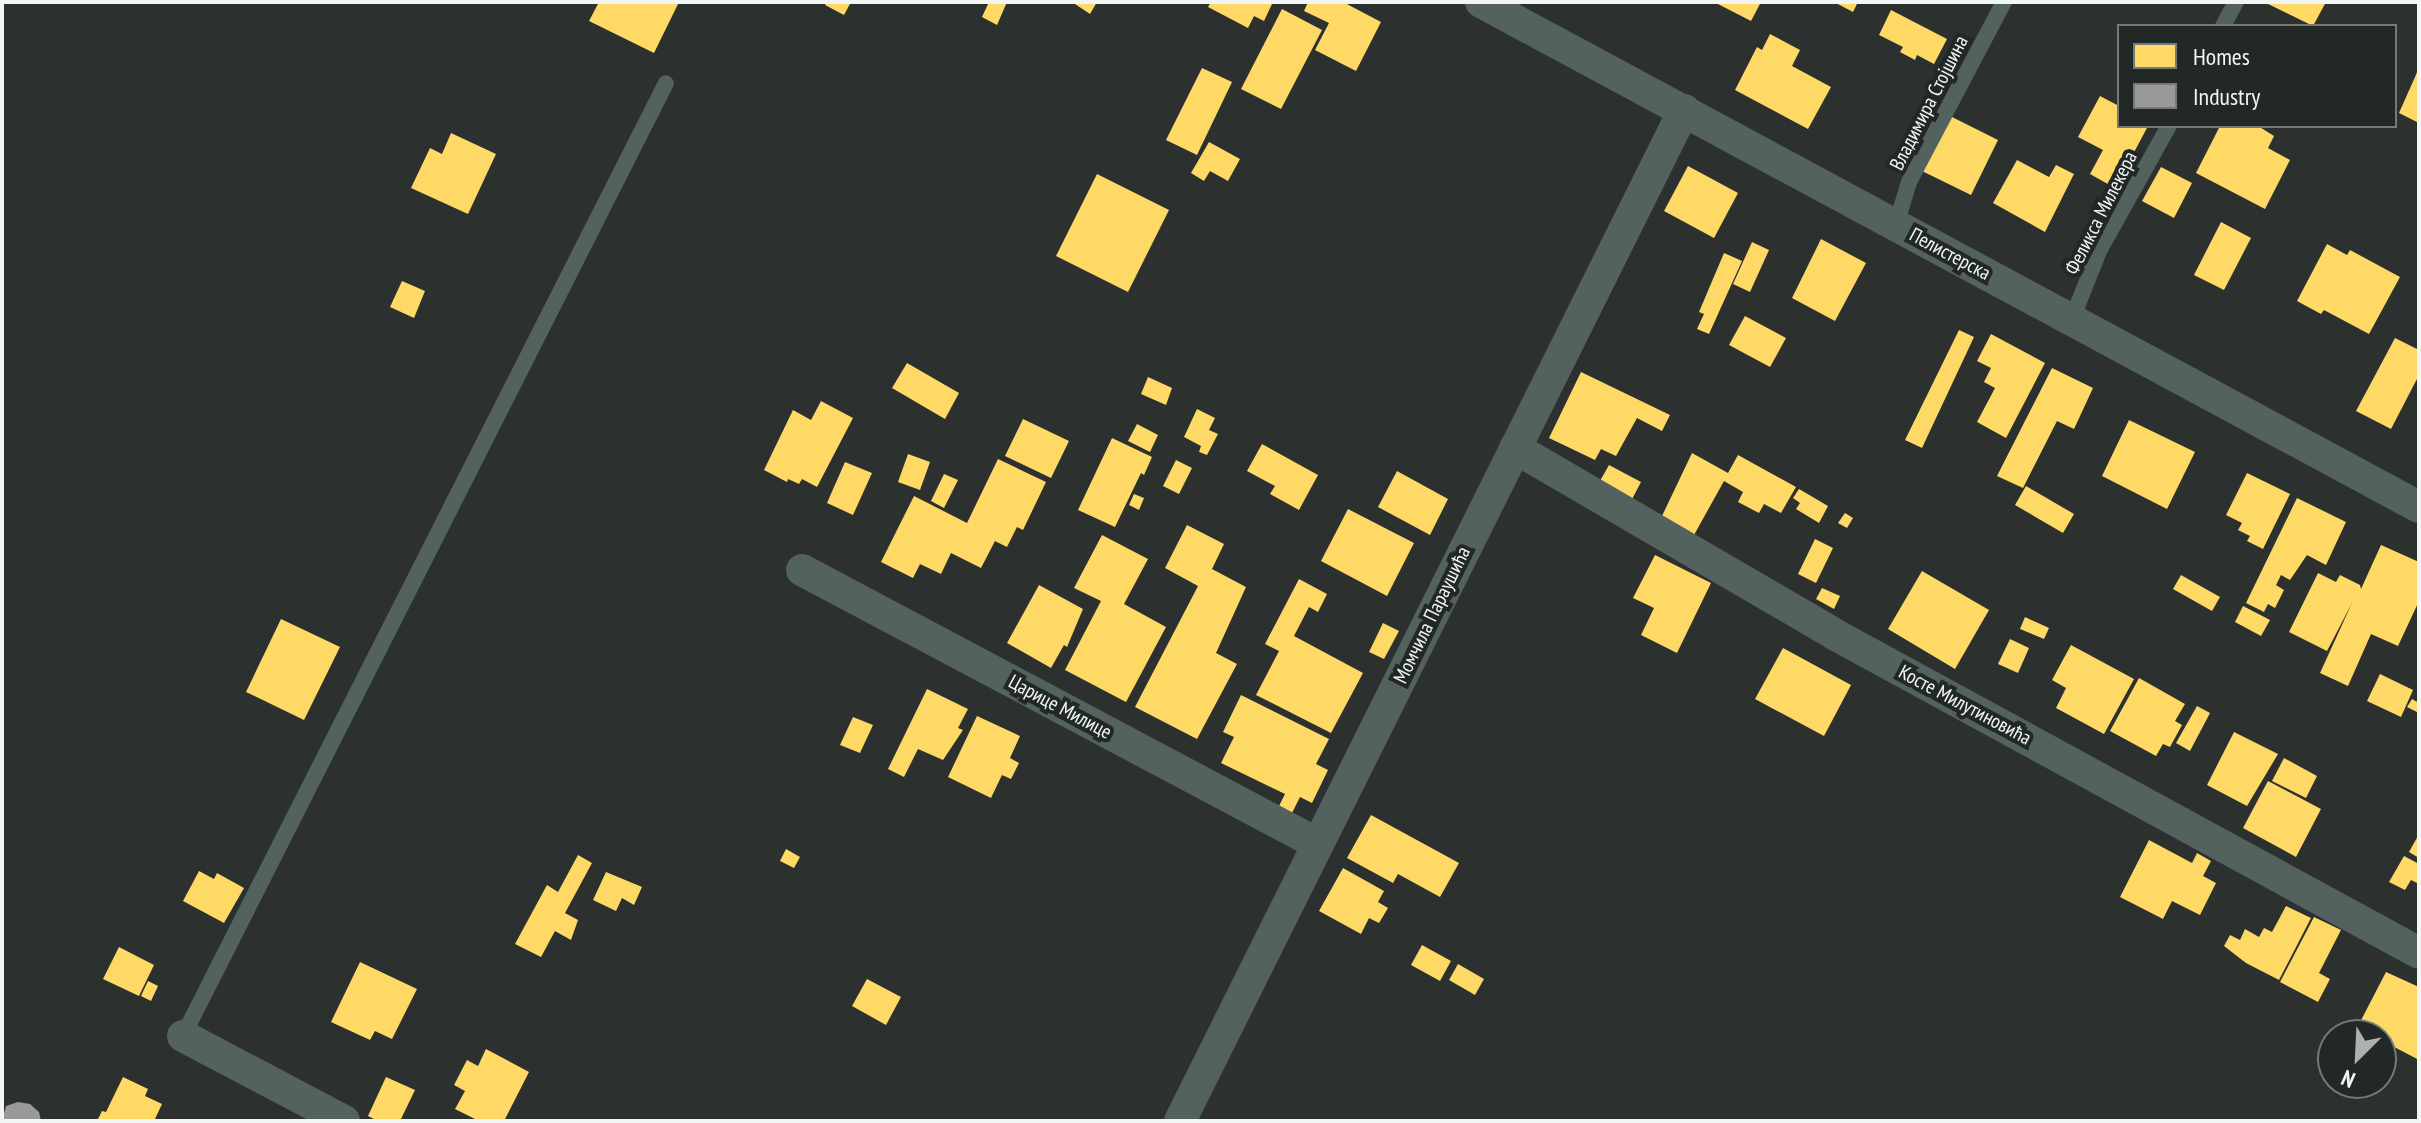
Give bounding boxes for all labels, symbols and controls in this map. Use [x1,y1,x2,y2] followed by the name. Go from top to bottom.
[2117,24,2397,128] legend
[1885,32,1973,174] street label: Владимира Стојшина
[2193,41,2250,72] text: Homes
[2193,81,2260,112] text: Industry
[2060,147,2142,279] street label: Феликса Милекера
[1905,223,1995,285] street label: Пелистерска
[1389,543,1475,687] street label: Момчила Параушића
[1895,660,2035,750] street label: Косте Милутиновића
[1004,670,1116,744] street label: Царице Милице
[2317,1019,2397,1099] north arrow
[2337,1064,2359,1094] text: N

